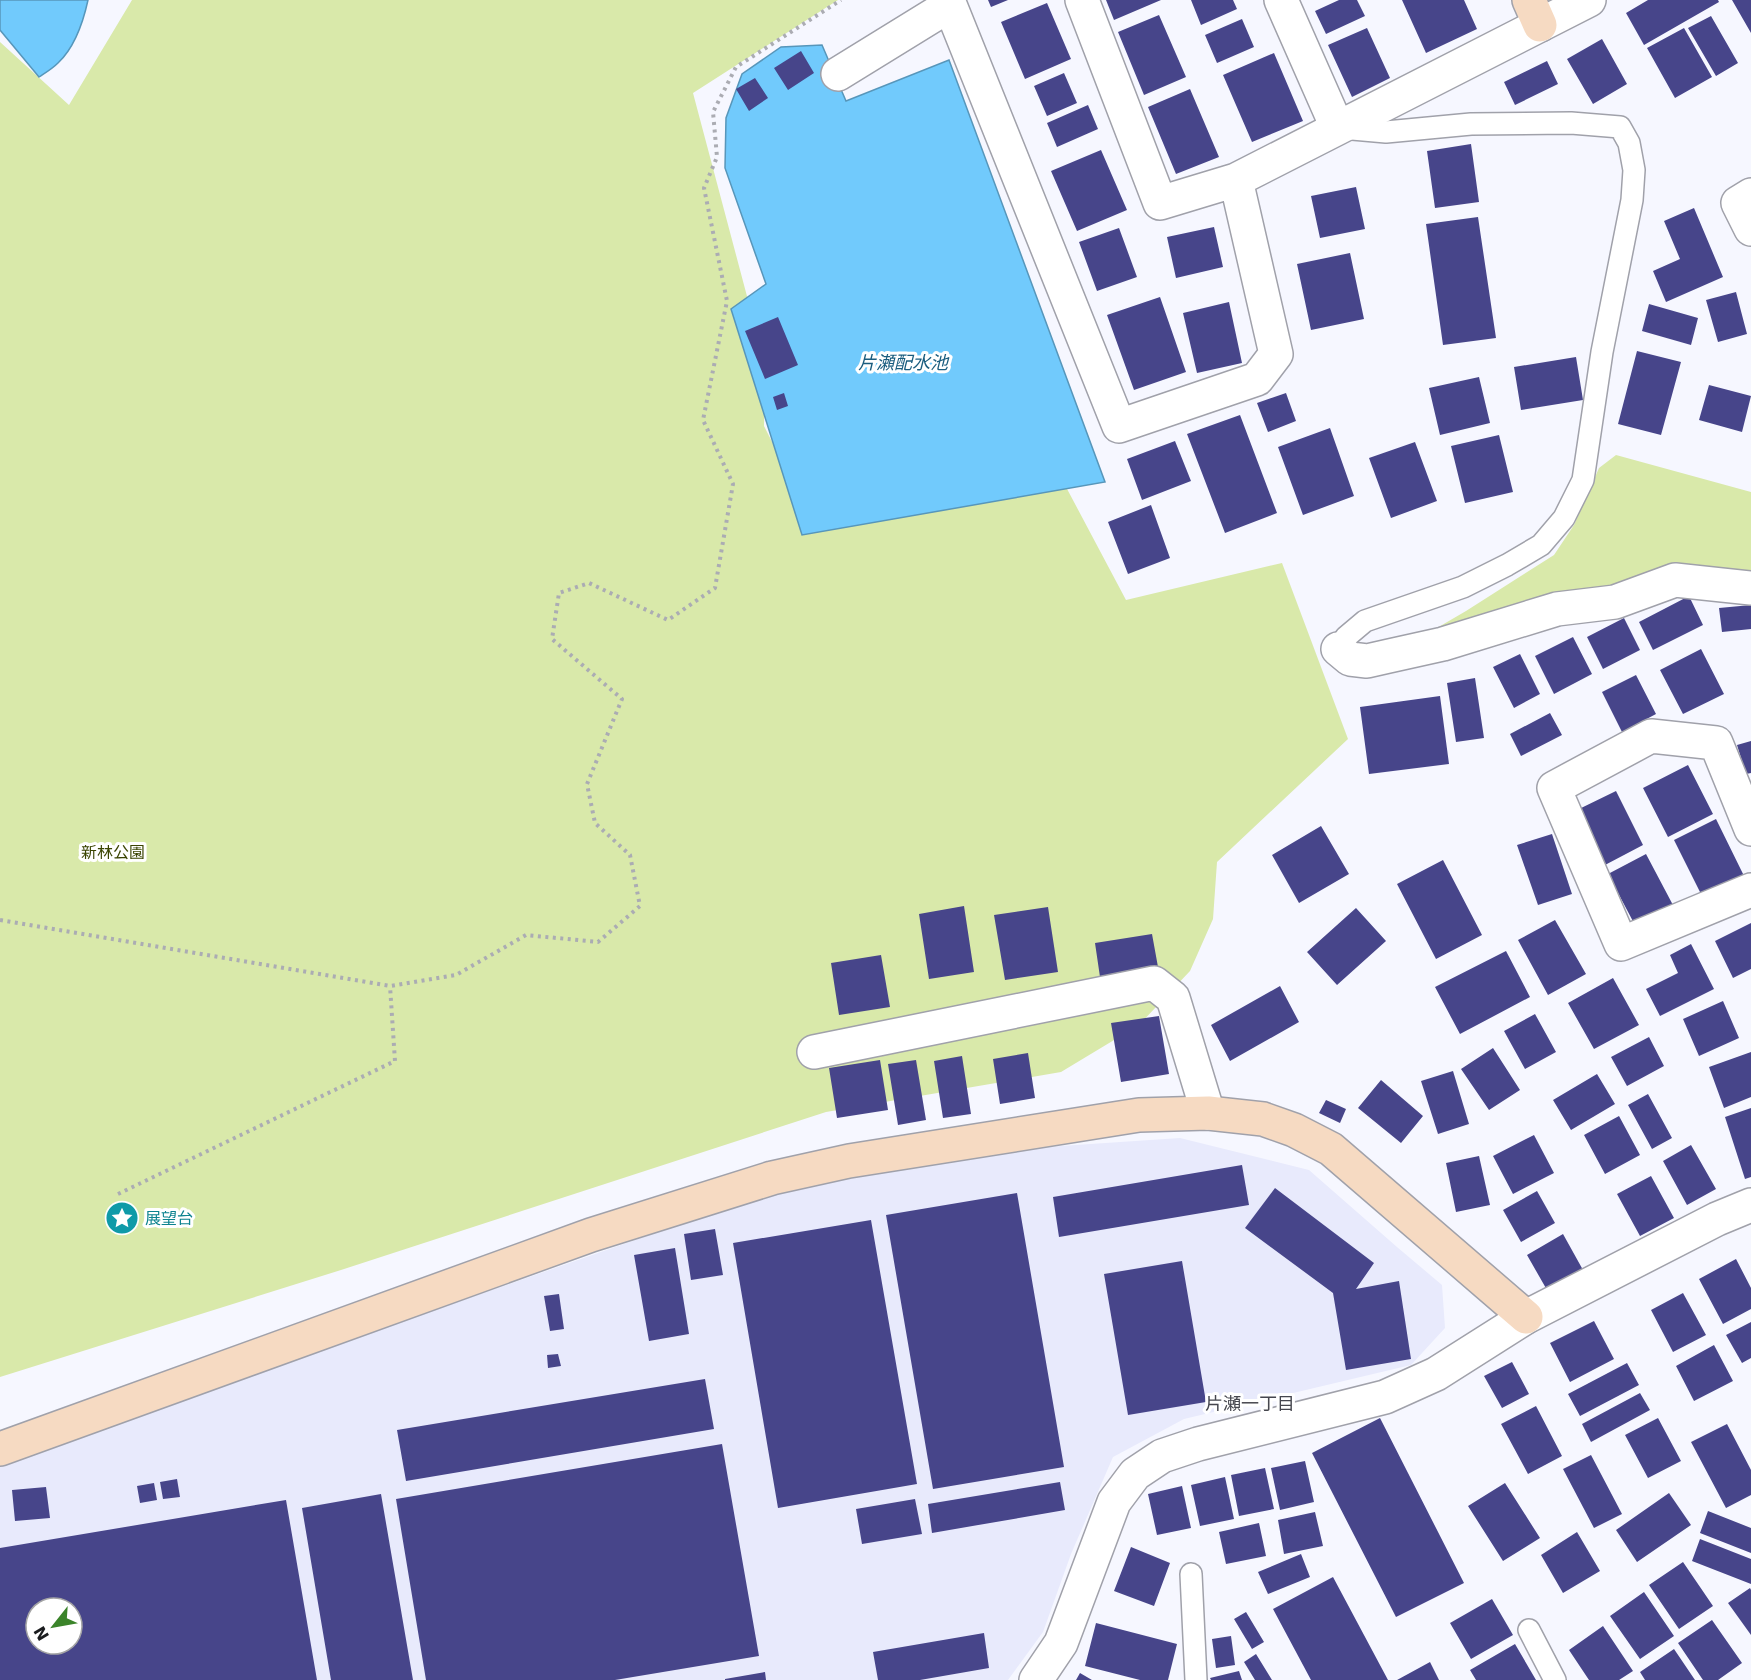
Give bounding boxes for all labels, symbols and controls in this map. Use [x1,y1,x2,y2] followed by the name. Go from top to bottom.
[858,352,950,373] water label: 片瀬配水池
[81,843,145,862] park label: 新林公園
[104,1200,140,1236] place icon: 展望台
[145,1209,193,1228] place label: 展望台
[1205,1393,1295,1414] district label: 片瀬一丁目
[24,1596,84,1656] north arrow
[30,1623,53,1644] text: N

